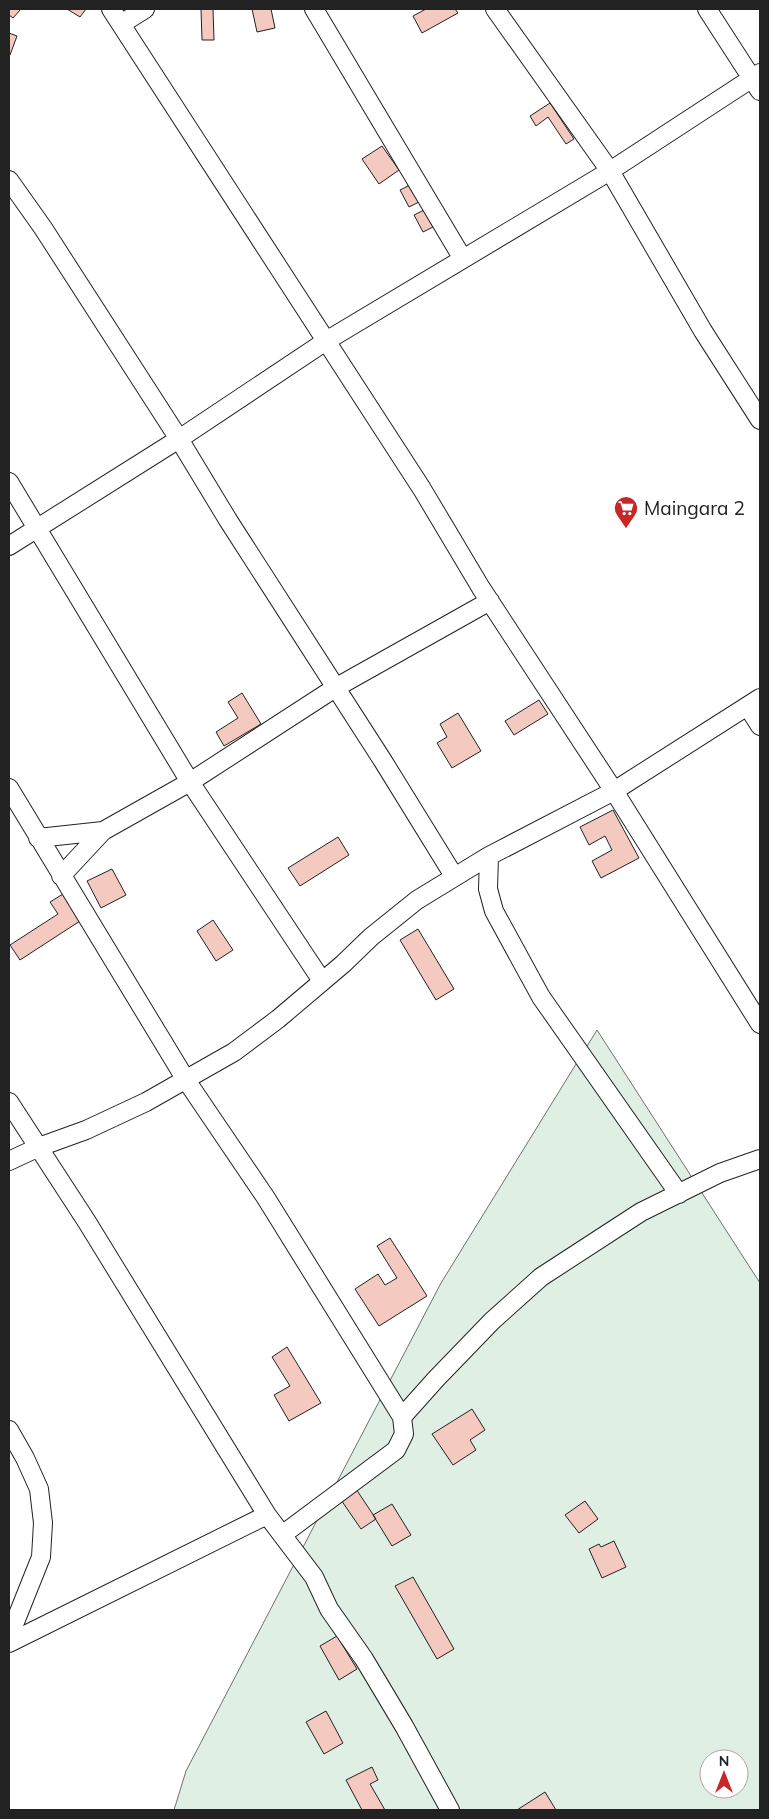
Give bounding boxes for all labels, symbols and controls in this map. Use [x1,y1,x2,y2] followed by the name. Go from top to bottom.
[613,495,639,529] supermarket icon: Maingara 2
[644,496,745,520] place label: Maingara 2
[699,1749,749,1799] north arrow
[719,1752,729,1770] text: N

